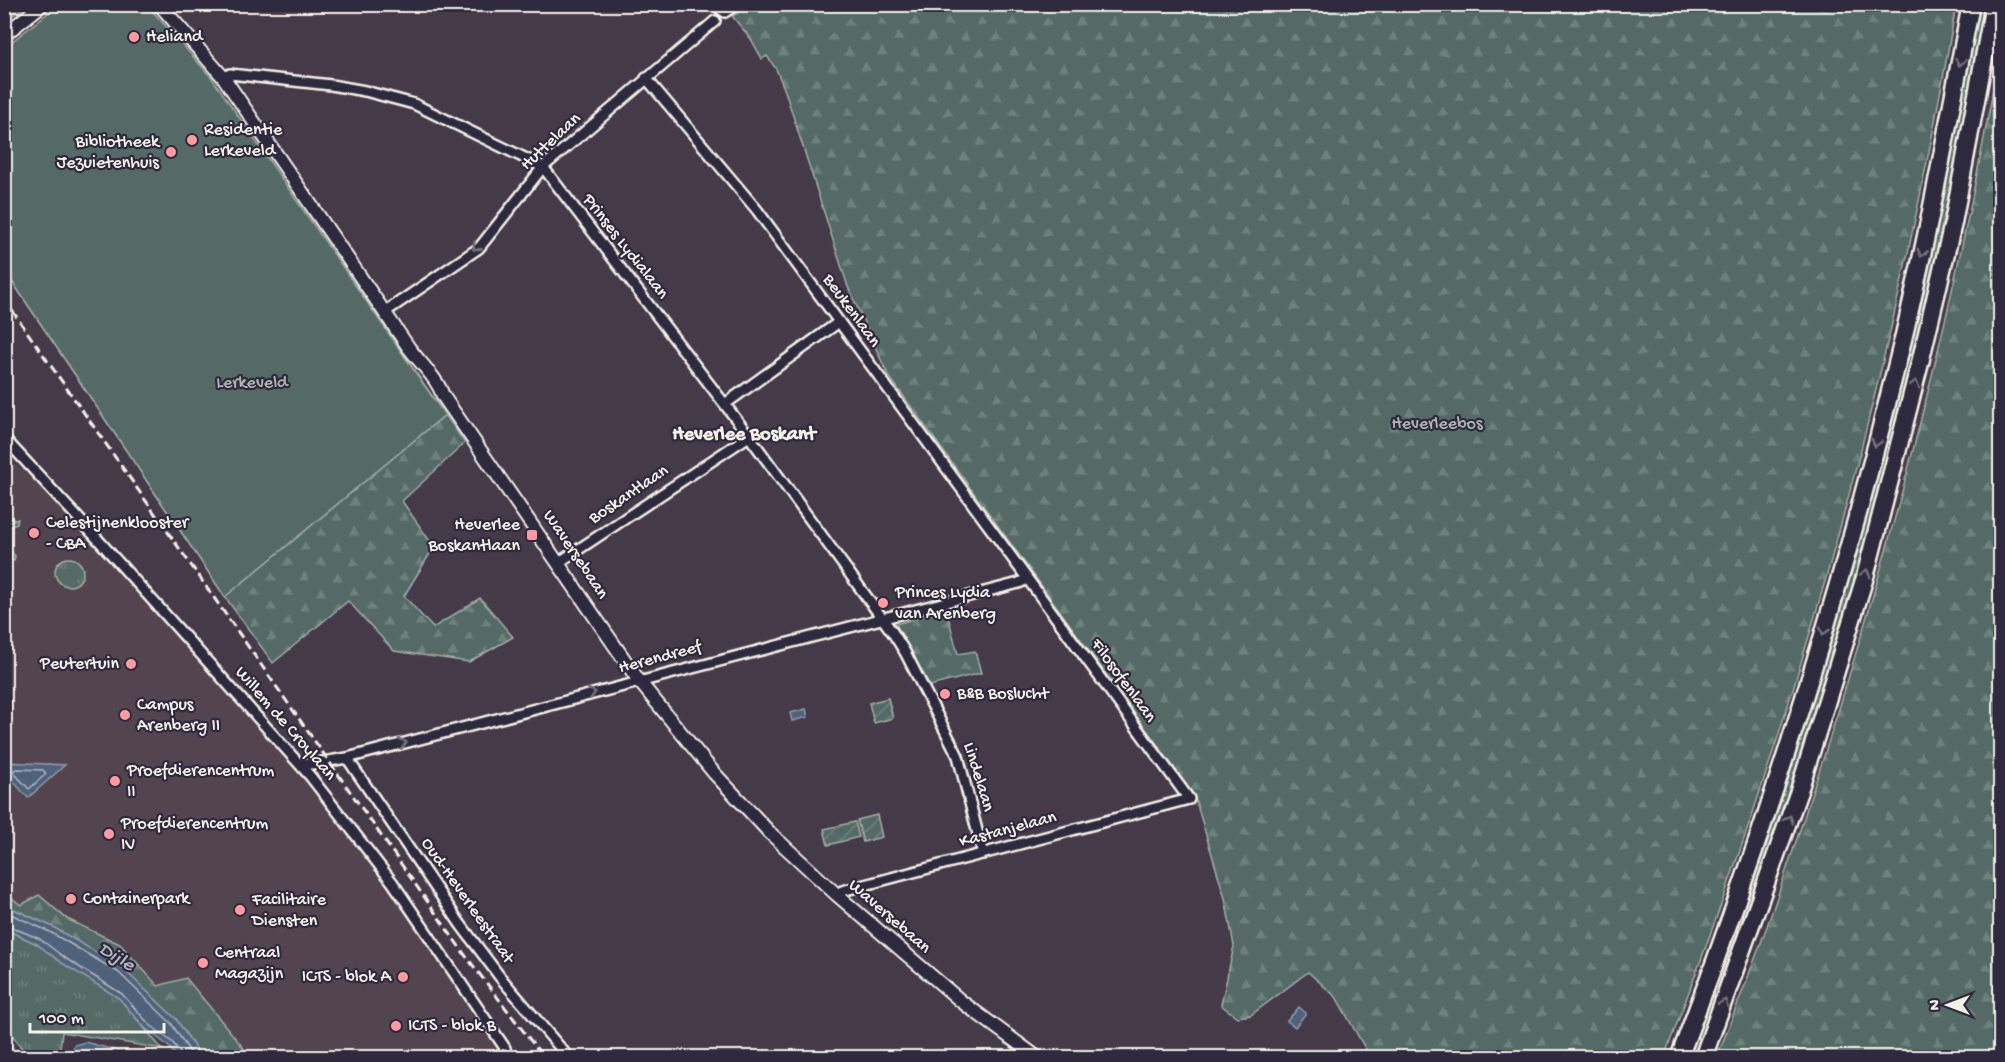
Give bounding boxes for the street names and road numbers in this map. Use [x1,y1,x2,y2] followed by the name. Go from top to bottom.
[516,108,586,175] street label: Huttelaan
[577,189,673,304] street label: Prinses Lydialaan
[817,270,885,352] street label: Beukenlaan
[584,460,673,530] street label: Boskantlaan
[538,506,613,604] street label: Waversebaan
[1085,634,1161,727] street label: Filosofenlaan
[616,637,705,679] street label: Herendreef
[230,663,341,786] street label: Willem de Croylaan
[958,740,999,815] street label: Lindelaan
[957,807,1059,853] street label: Kastanjelaan
[416,834,519,969] street label: Oud-Heverleestraat
[843,875,935,959] street label: Waversebaan

